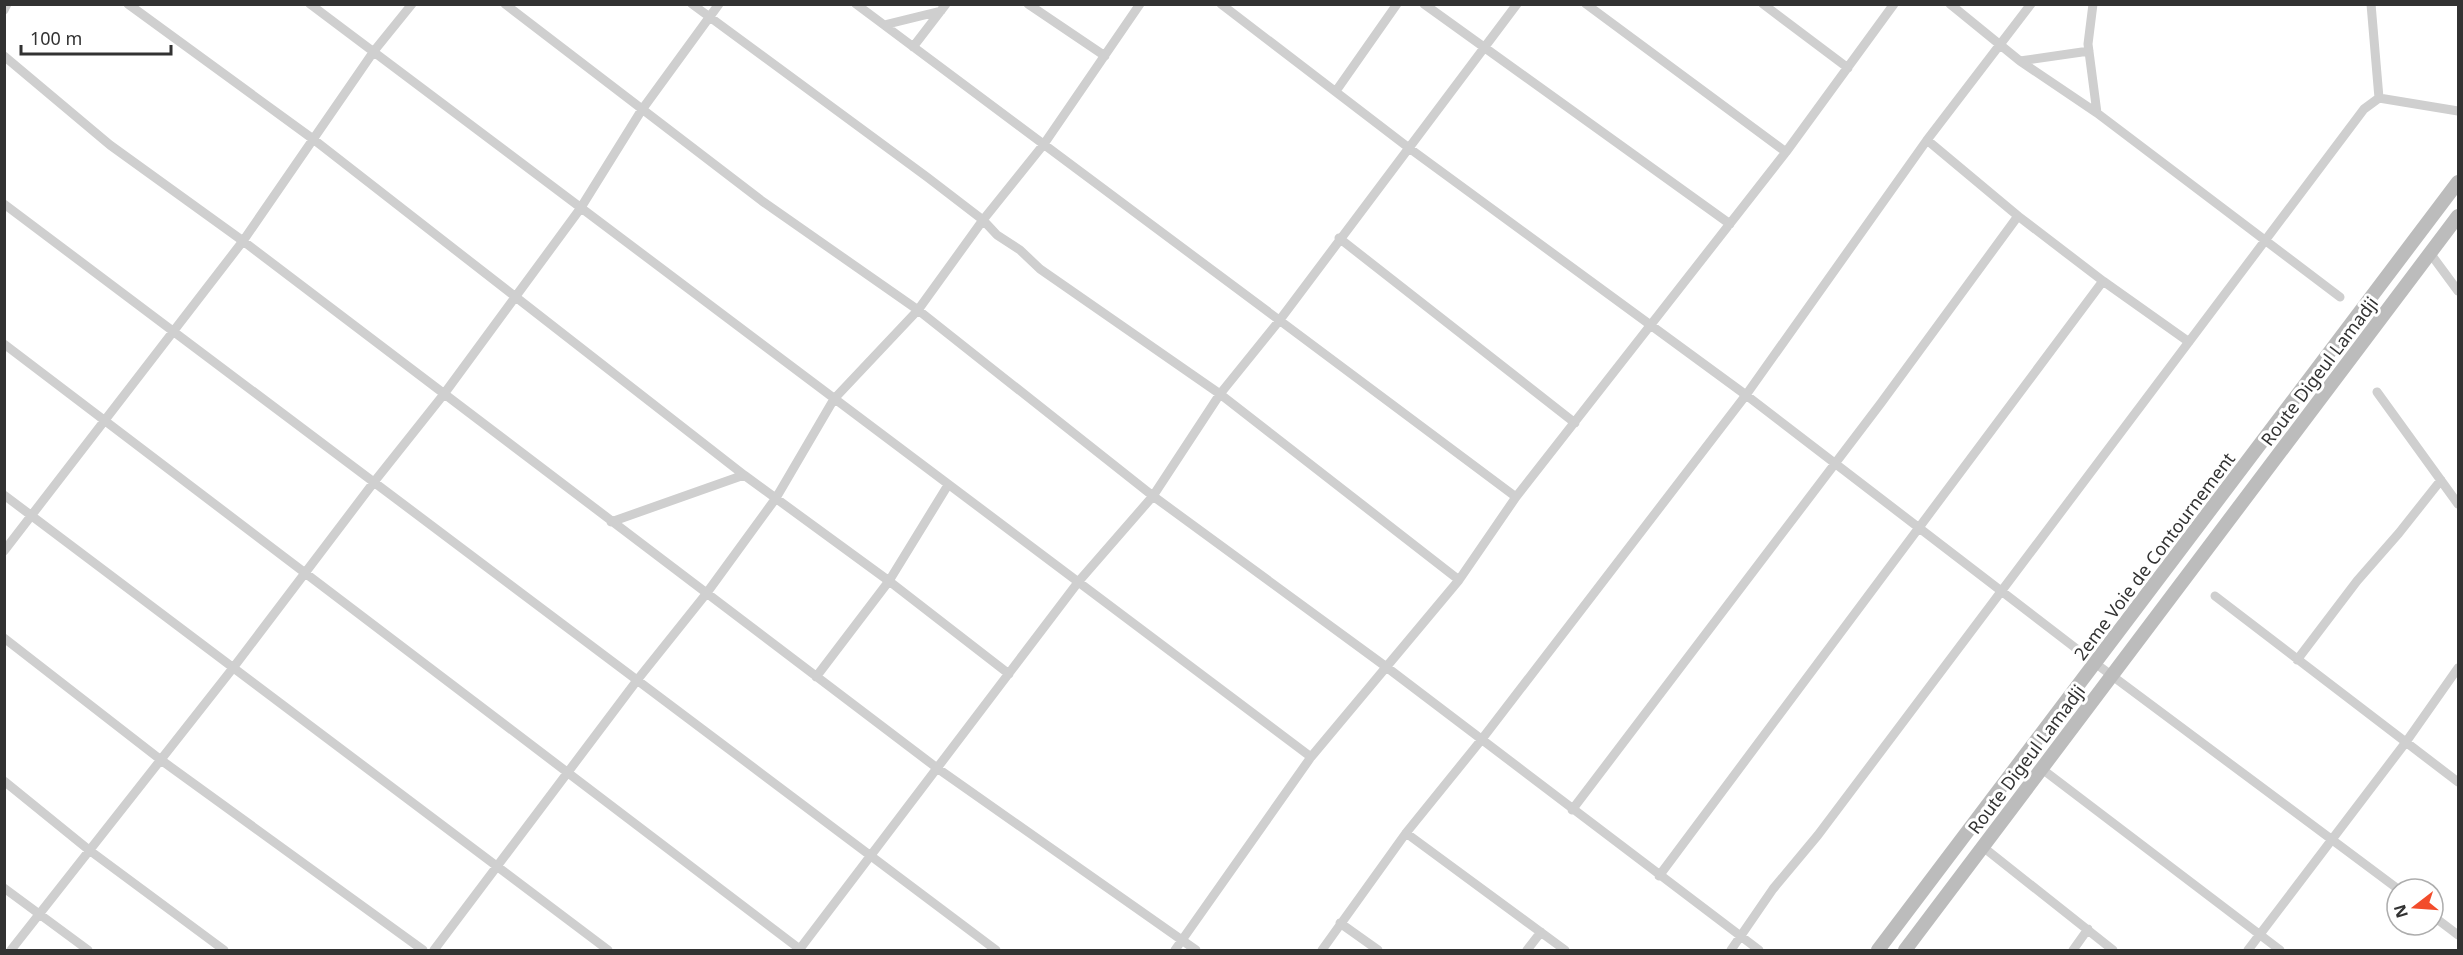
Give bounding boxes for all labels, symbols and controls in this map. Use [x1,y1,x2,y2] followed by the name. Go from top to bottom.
[21,18,171,56] scale bar
[30,26,82,50] text: 100 m
[2255,292,2383,450] street label: Route Digeul Lamadji
[2068,447,2240,665] street label: 2eme Voie de Contournement
[1962,680,2090,838] street label: Route Digeul Lamadji
[2385,877,2445,937] north arrow
[2388,902,2413,921] text: N

